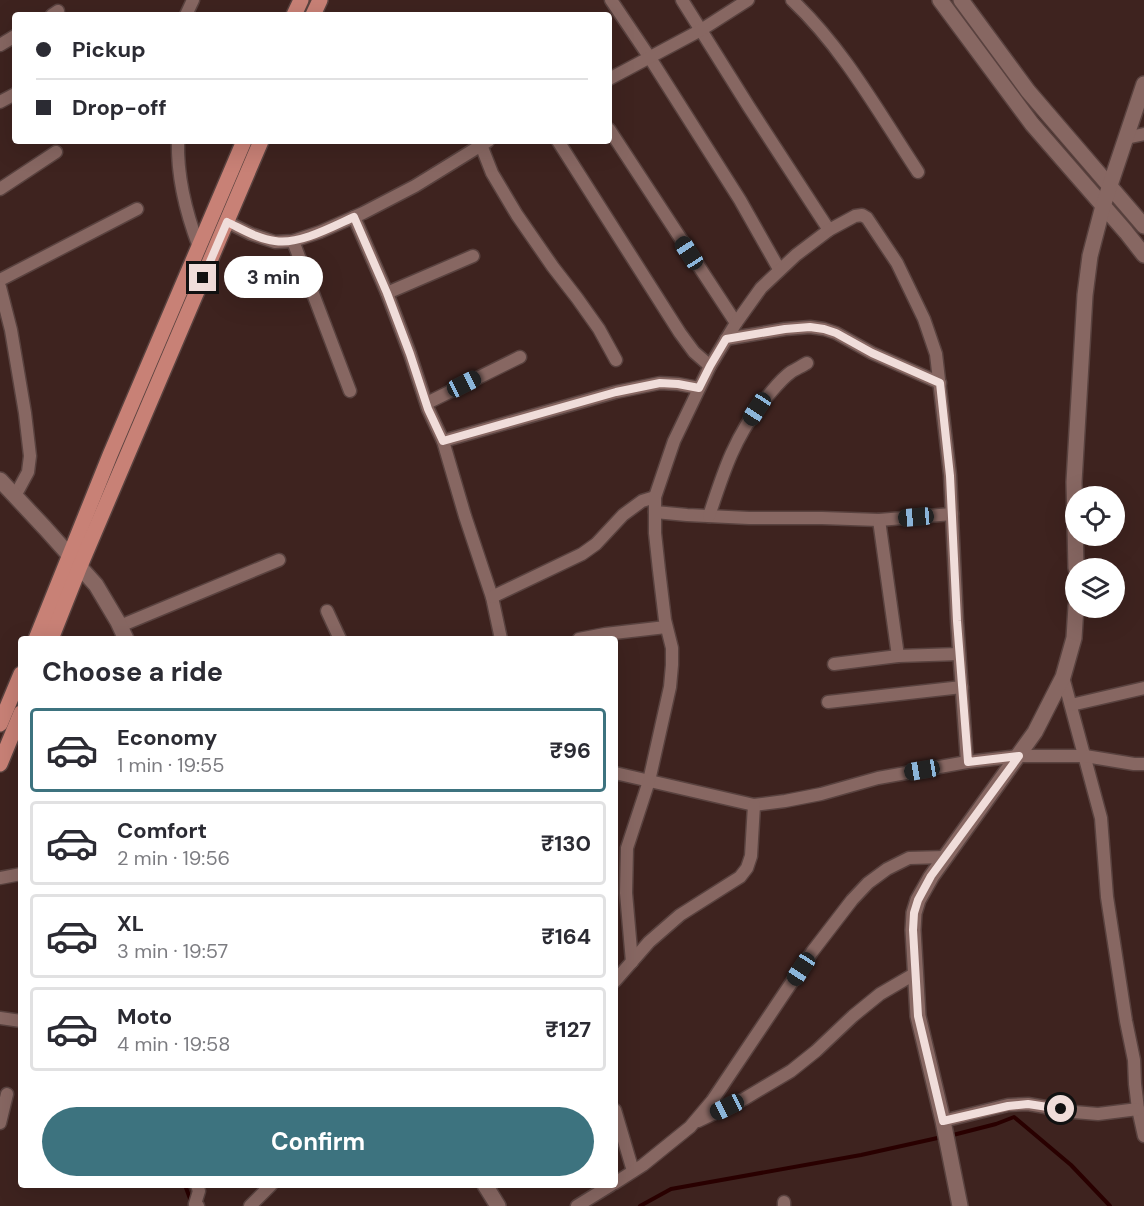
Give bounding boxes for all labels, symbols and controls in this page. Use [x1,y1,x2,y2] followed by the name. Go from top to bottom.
[72,35,146,64] text: Pickup
[72,93,167,122] text: Drop-off
[672,233,706,273] car
[224,257,323,299] callout: 3 min
[189,264,216,291] route end
[247,264,300,290] text: 3 min
[444,368,484,400] car
[740,389,774,429] car
[1065,486,1125,618] map controls
[1065,486,1125,546] button: locate
[897,506,935,528] car
[1065,558,1125,618] button: layers
[42,654,223,689] text: Choose a ride
[45,723,99,777] icon: car
[117,723,217,752] text: Economy
[550,736,591,765] text: ₹96
[117,752,225,778] text: 1 min · 19:55
[903,758,941,782] car
[45,816,99,870] icon: car
[117,816,207,845] text: Comfort
[541,829,591,858] text: ₹130
[117,845,230,871] text: 2 min · 19:56
[45,909,99,963] icon: car
[117,909,144,938] text: XL
[541,922,591,951] text: ₹164
[117,938,228,964] text: 3 min · 19:57
[784,949,818,989] car
[45,1002,99,1056] icon: car
[117,1002,172,1031] text: Moto
[545,1015,591,1044] text: ₹127
[117,1031,230,1057] text: 4 min · 19:58
[707,1091,747,1123] car
[1047,1095,1074,1122] route start
[42,1107,594,1176] button: Confirm

